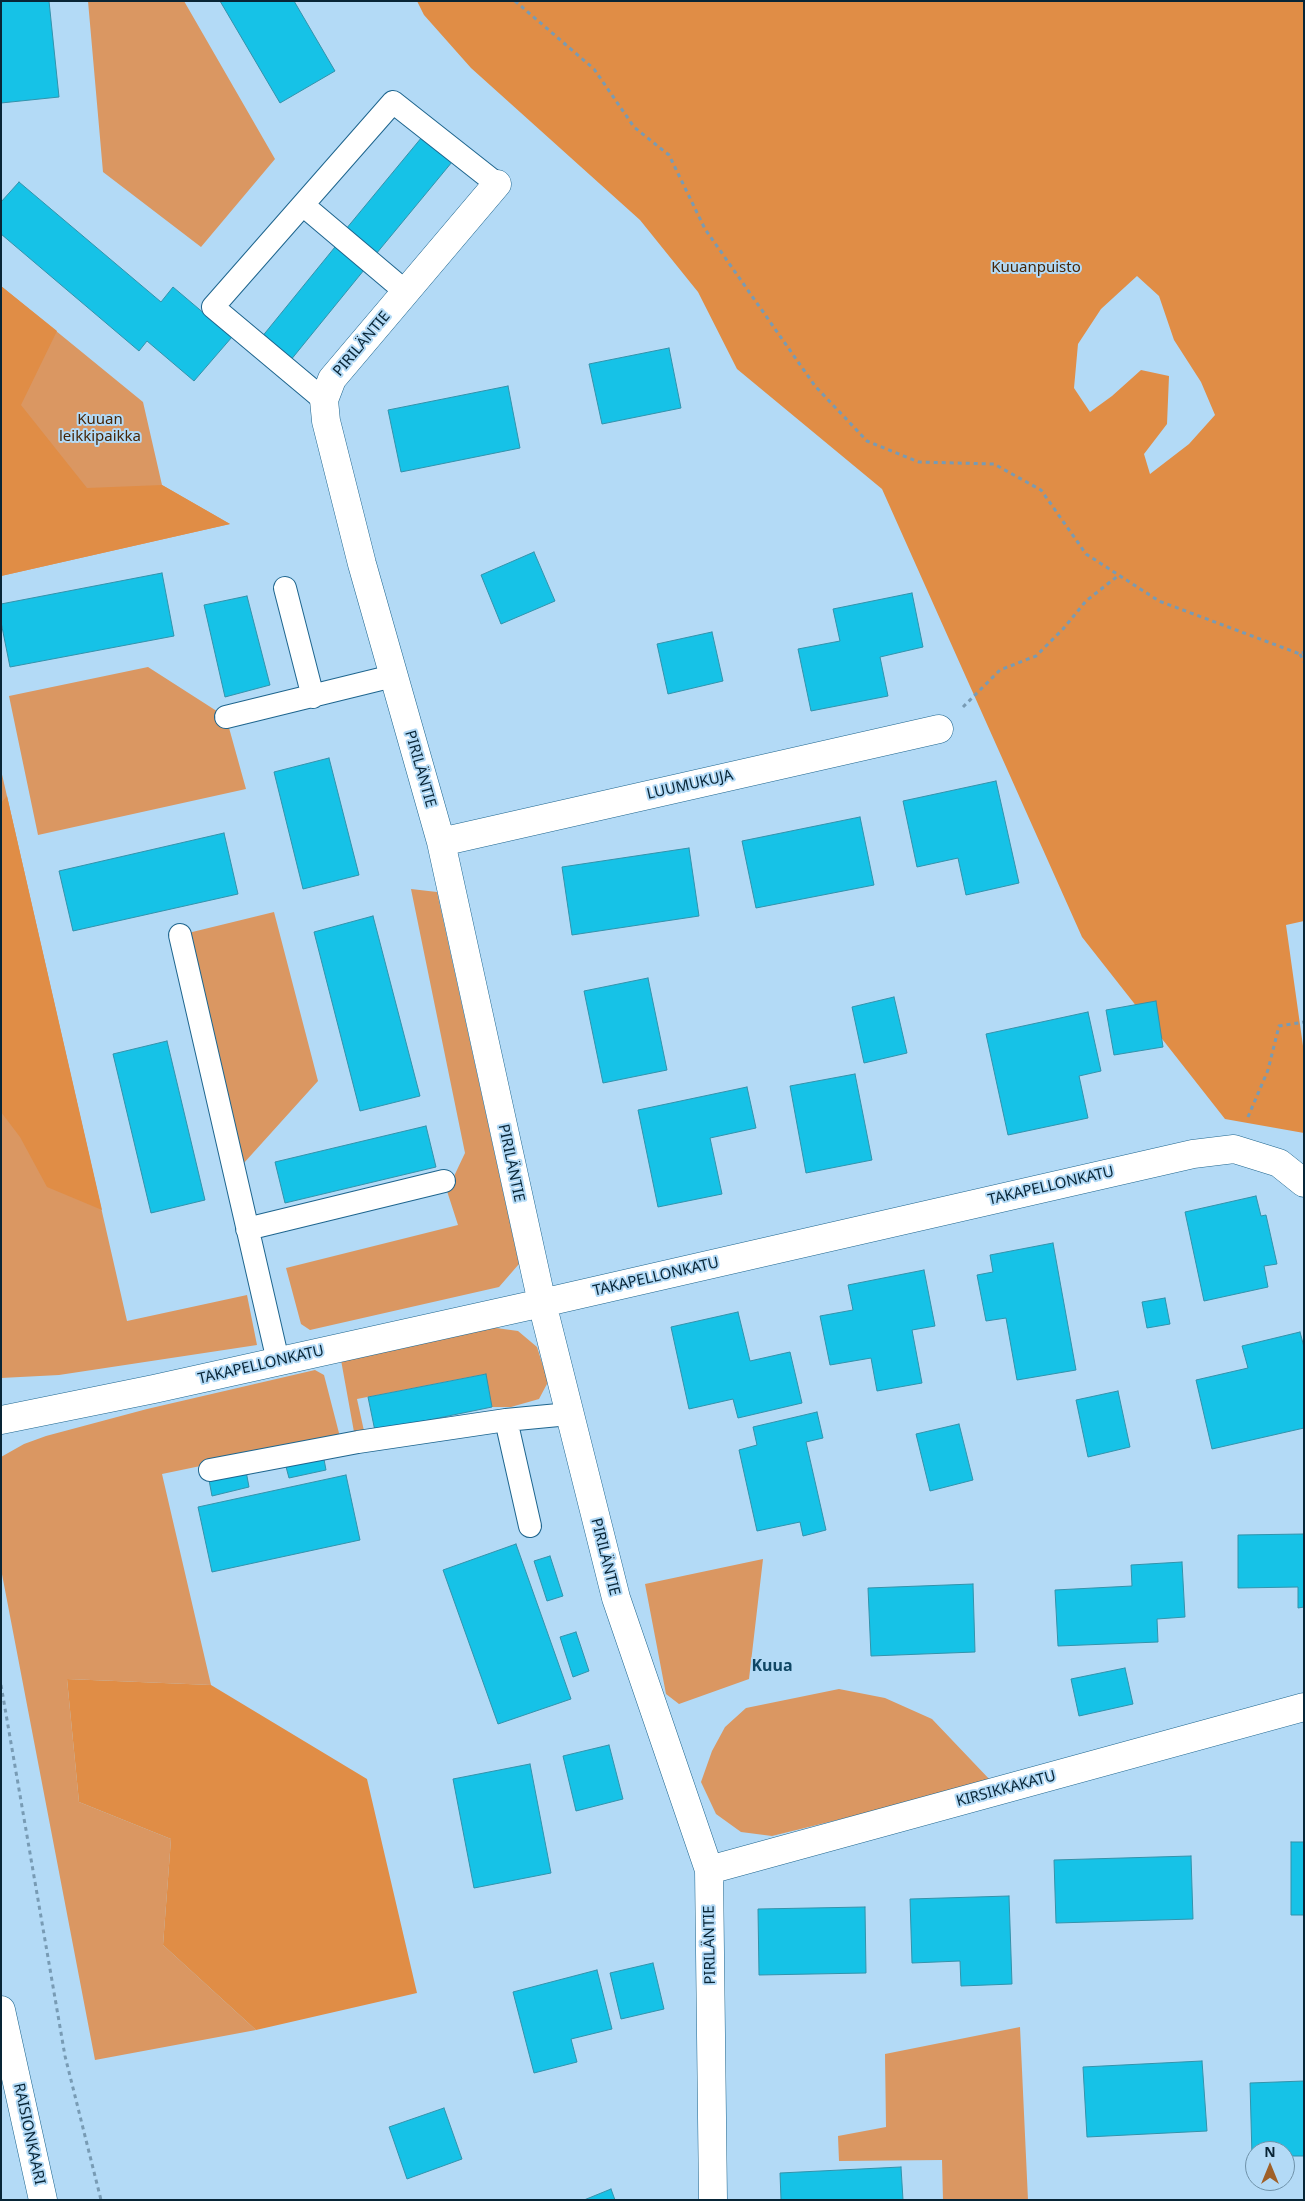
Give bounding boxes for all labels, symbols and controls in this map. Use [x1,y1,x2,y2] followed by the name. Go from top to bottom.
[991,259,1081,277] park label: Kuuanpuisto
[330,308,394,380] street label: PIRILÄNTIE
[59,411,141,446] park label: Kuuan leikkipaikka
[400,728,440,810] street label: PIRILÄNTIE
[645,766,735,804] street label: LUUMUKUJA
[494,1122,528,1204] street label: PIRILÄNTIE
[986,1163,1116,1209] street label: TAKAPELLONKATU
[591,1254,721,1300] street label: TAKAPELLONKATU
[196,1342,326,1388] street label: TAKAPELLONKATU
[587,1516,623,1598] street label: PIRILÄNTIE
[751,1656,793,1676] district label: Kuua
[954,1767,1058,1811] street label: KIRSIKKAKATU
[700,1905,720,1985] street label: PIRILÄNTIE
[9,2082,49,2186] street label: RAISIONKAARI
[1245,2141,1295,2191] north arrow
[1264,2142,1276,2161] text: N

